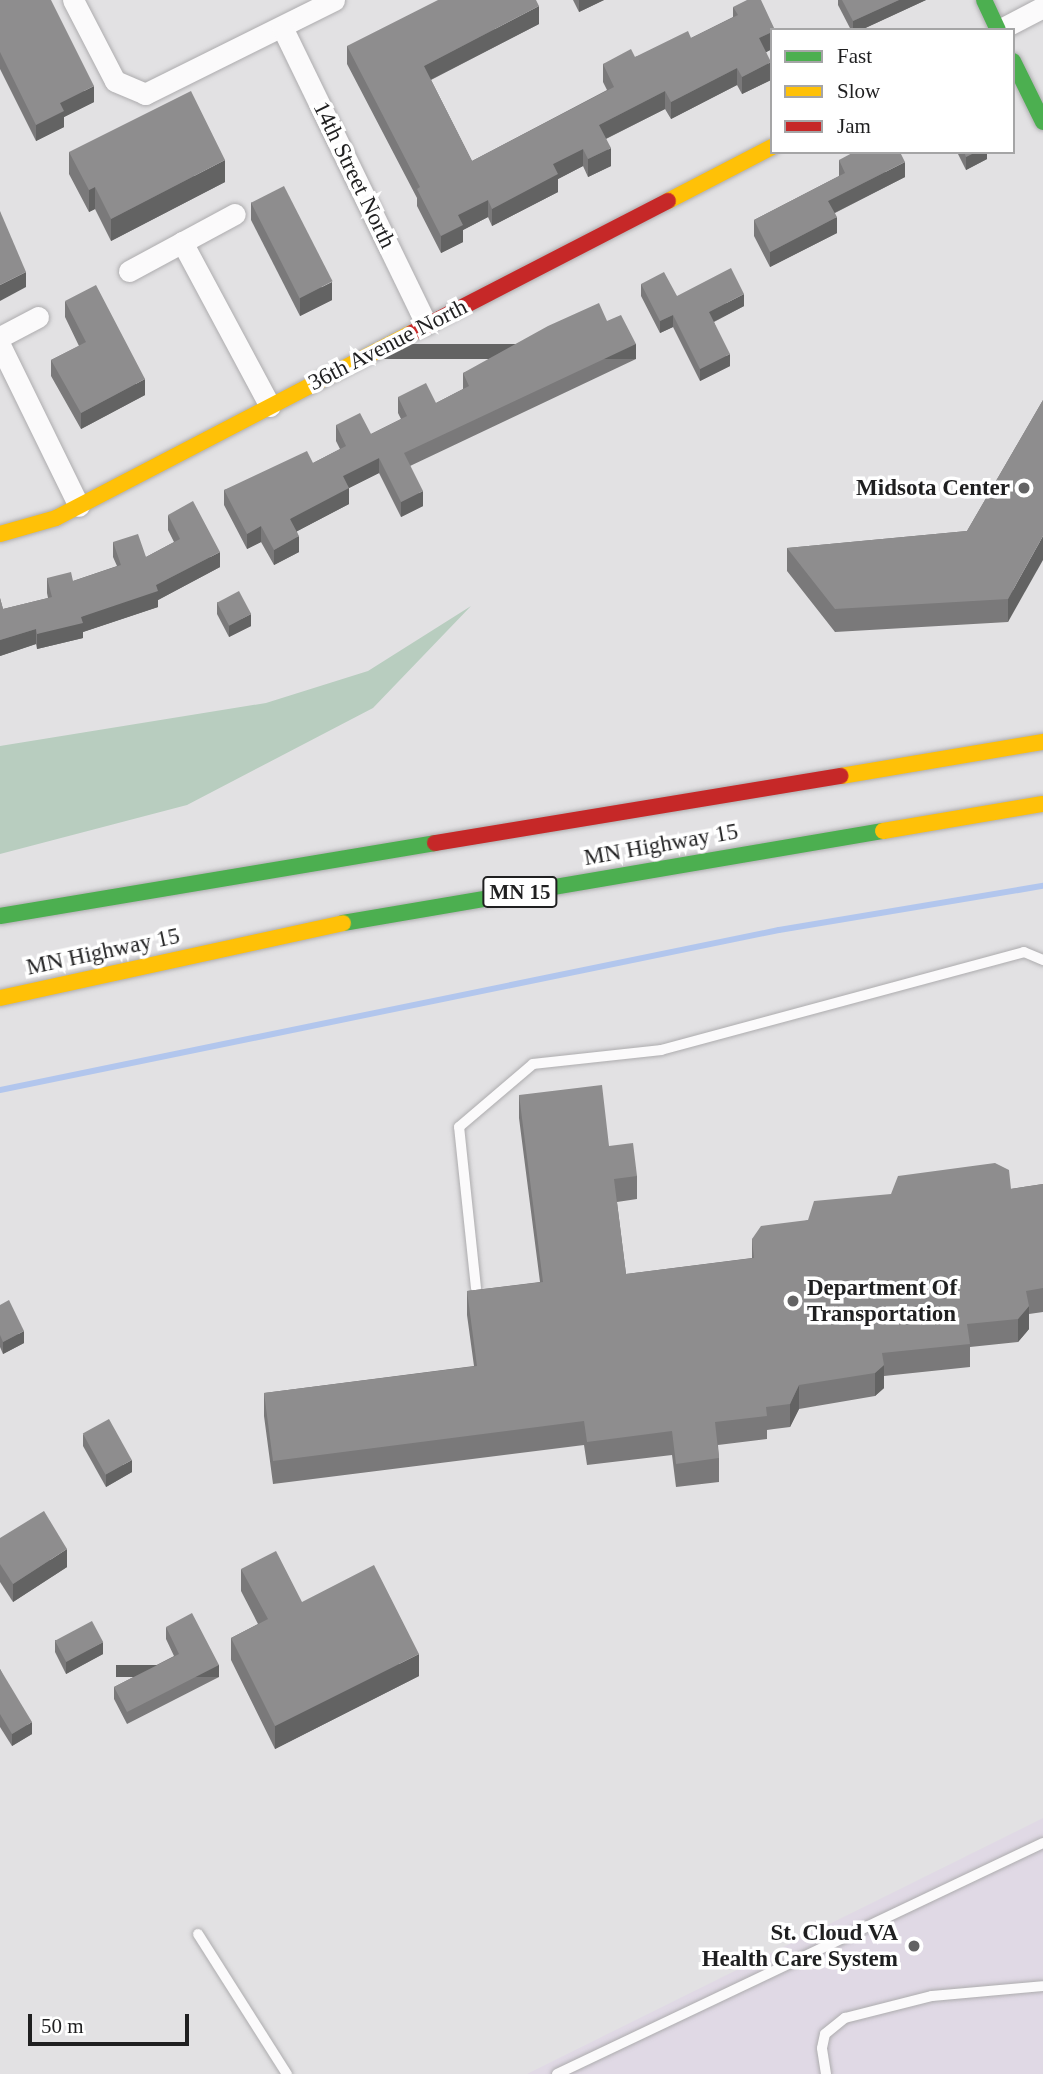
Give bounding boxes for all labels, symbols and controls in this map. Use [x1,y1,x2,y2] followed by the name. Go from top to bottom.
[770,28,1015,154] legend
[837,44,872,68] text: Fast
[837,79,880,103] text: Slow
[307,97,401,253] street label: 14th Street North
[837,114,871,138] text: Jam
[303,293,473,397] street label: 36th Avenue North
[856,474,1010,502] place label: Midsota Center
[1016,480,1032,496] marker: Midsota Center
[582,818,740,872] street label: MN Highway 15
[482,874,558,910] road number: MN 15
[24,922,182,982] street label: MN Highway 15
[807,1274,957,1328] place label: Department Of Transportation
[785,1293,801,1309] marker: Department Of Transportation
[702,1919,898,1973] place label: St. Cloud VA Health Care System
[904,1936,924,1956] marker: St. Cloud VA Health Care System
[32,2000,192,2044] scale bar
[41,2014,84,2038] text: 50 m

